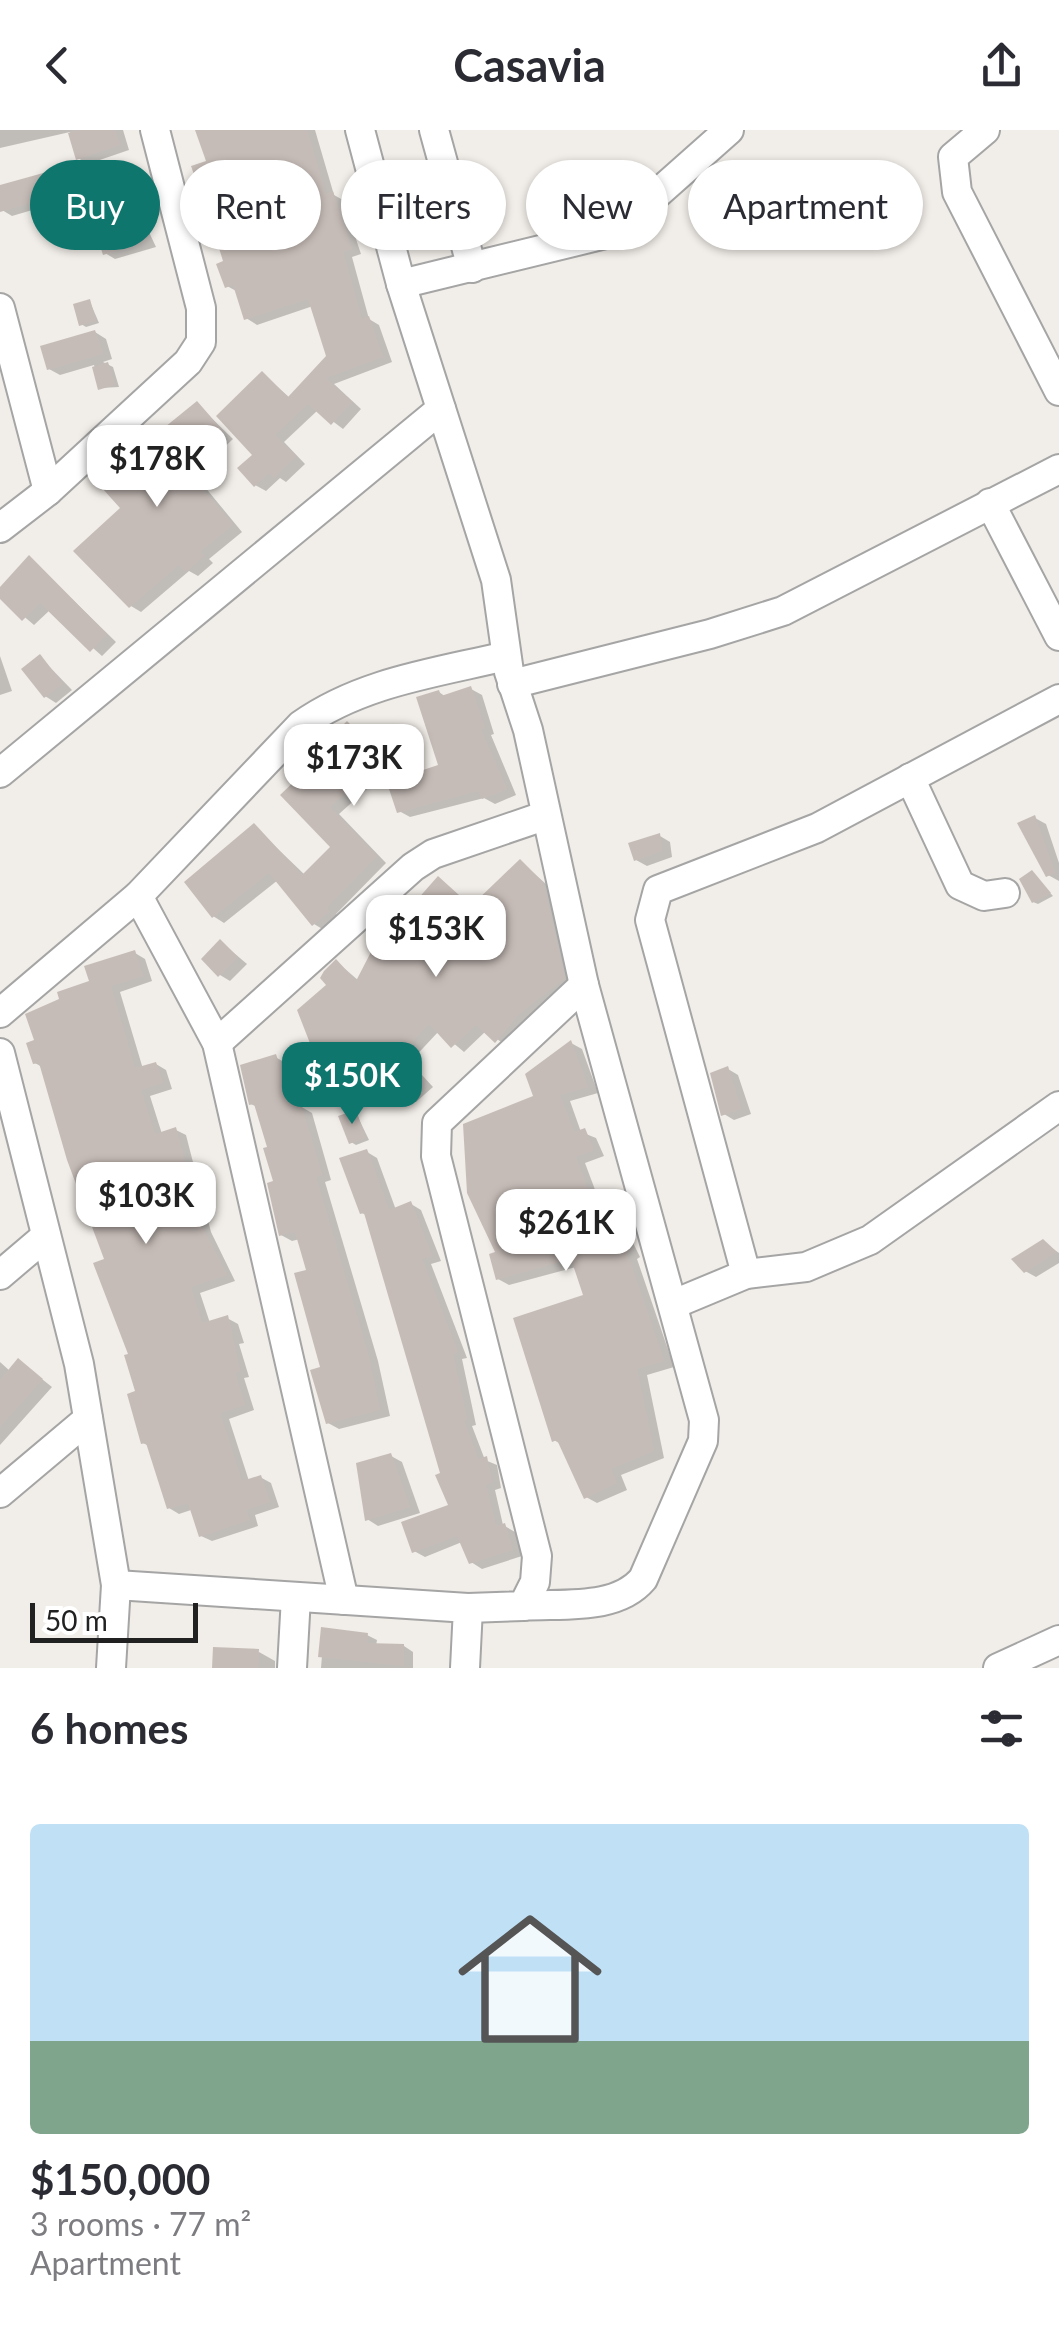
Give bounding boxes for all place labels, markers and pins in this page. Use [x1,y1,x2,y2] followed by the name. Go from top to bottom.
[87,425,227,510] pin: $178K
[284,724,424,809] pin: $173K
[366,895,506,980] pin: $153K
[282,1042,422,1127] pin: $150K
[76,1162,216,1247] pin: $103K
[496,1189,636,1274] pin: $261K

